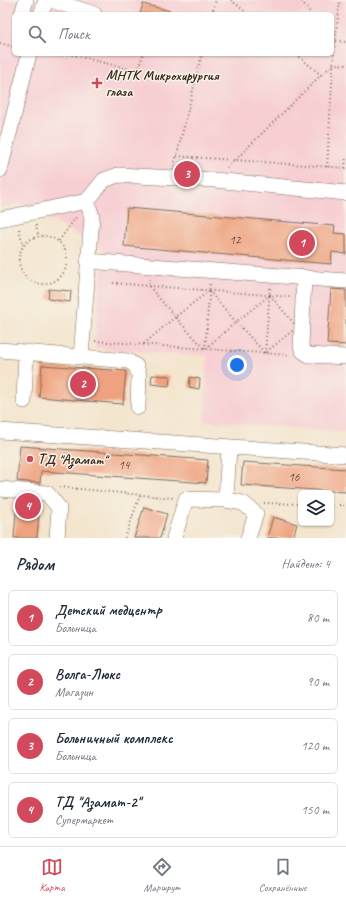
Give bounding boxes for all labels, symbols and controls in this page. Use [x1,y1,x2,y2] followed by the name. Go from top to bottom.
[12,12,334,56] search box
[26,23,48,45] icon: search
[58,25,90,44] text: Поиск
[106,67,220,100] place label: МНТК Микрохирургия глаза
[91,77,103,89] marker: МНТК Микрохирургия глаза
[174,159,200,189] pin: 3
[289,228,315,258] pin: 1
[230,232,242,248] house number: 12
[227,355,247,375] your location
[70,369,96,399] pin: 2
[38,451,111,469] place label: ТД "Азамат"
[25,454,35,464] marker: ТД "Азамат"
[119,457,131,473] house number: 14
[289,469,300,485] house number: 16
[298,490,334,526] map controls
[298,490,334,526] button: layers
[15,491,41,521] pin: 4
[16,554,54,575] text: Рядом
[282,556,330,572] text: Найдено: 4
[55,601,162,620] text: Детский медцентр
[27,610,33,626] text: 1
[307,610,329,626] text: 80 m
[55,620,96,636] text: Больница
[55,665,120,684] text: Волга-Люкс
[27,674,33,690] text: 2
[307,674,329,690] text: 90 m
[55,684,93,700] text: Магазин
[55,729,173,748] text: Больничный комплекс
[27,738,33,754] text: 3
[301,738,329,754] text: 120 m
[55,748,96,764] text: Больница
[55,793,140,812] text: ТД "Азамат-2"
[27,802,33,818] text: 4
[301,802,329,818] text: 150 m
[55,812,113,828] text: Супермаркет
[39,856,65,894] tab: Карта
[144,856,180,894] tab: Маршрут
[259,856,307,894] tab: Сохранённые

